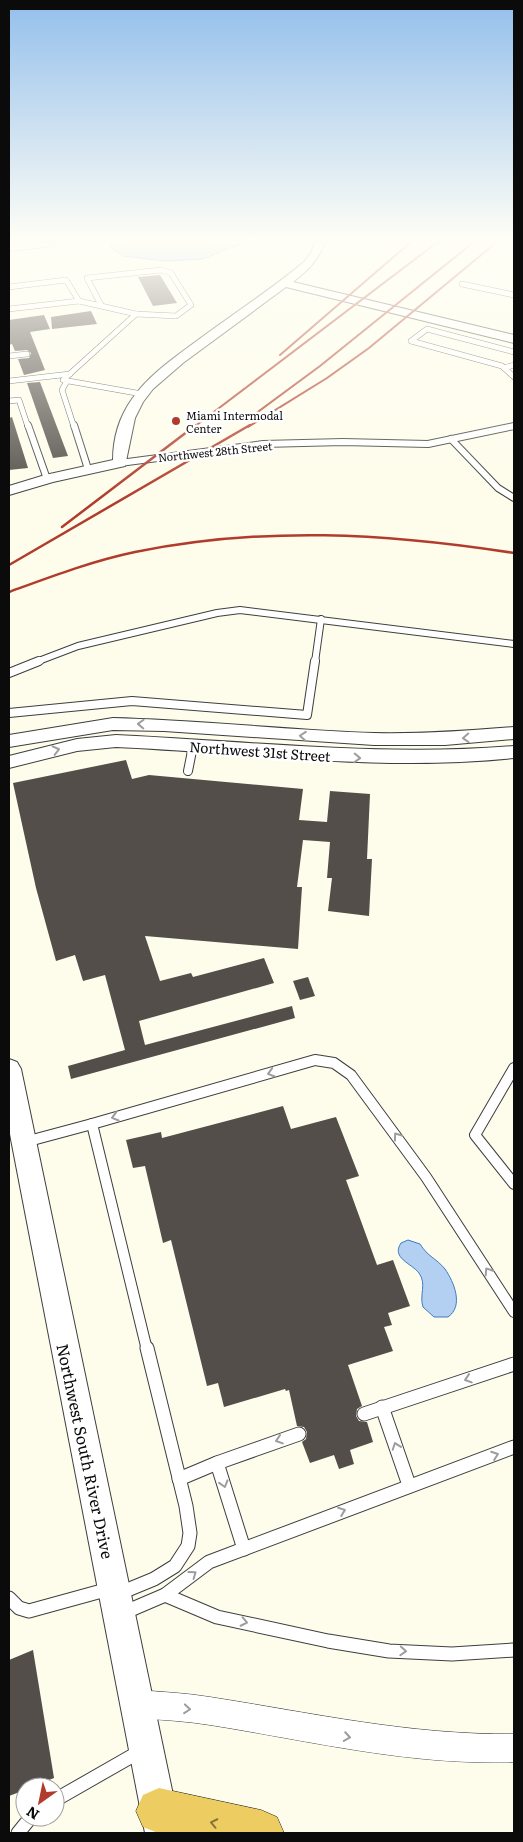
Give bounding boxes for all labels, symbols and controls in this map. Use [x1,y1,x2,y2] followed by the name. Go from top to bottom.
[186,407,283,436] place label: Miami Intermodal Center
[170,415,182,427] marker: Miami Intermodal Center
[157,437,274,465] street label: Northwest 28th Street
[137,719,145,730] one-way arrow
[299,730,307,741] one-way arrow
[461,732,469,743] one-way arrow
[189,736,332,766] street label: Northwest 31st Street
[52,746,60,756] one-way arrow
[353,752,361,763] one-way arrow
[268,1067,276,1077] one-way arrow
[111,1111,119,1122] one-way arrow
[394,1132,403,1142] one-way arrow
[484,1268,494,1277] one-way arrow
[51,1341,121,1561] street label: Northwest South River Drive
[464,1373,473,1383] one-way arrow
[275,1435,284,1445] one-way arrow
[392,1442,402,1451] one-way arrow
[490,1450,498,1460] one-way arrow
[218,1479,228,1488] one-way arrow
[338,1507,346,1517] one-way arrow
[187,1571,197,1580] one-way arrow
[239,1616,248,1627] one-way arrow
[400,1646,408,1657] one-way arrow
[183,1703,191,1714] one-way arrow
[343,1731,351,1741] one-way arrow
[15,1777,65,1827] north arrow
[22,1802,43,1825] text: N
[209,1818,218,1829] one-way arrow

